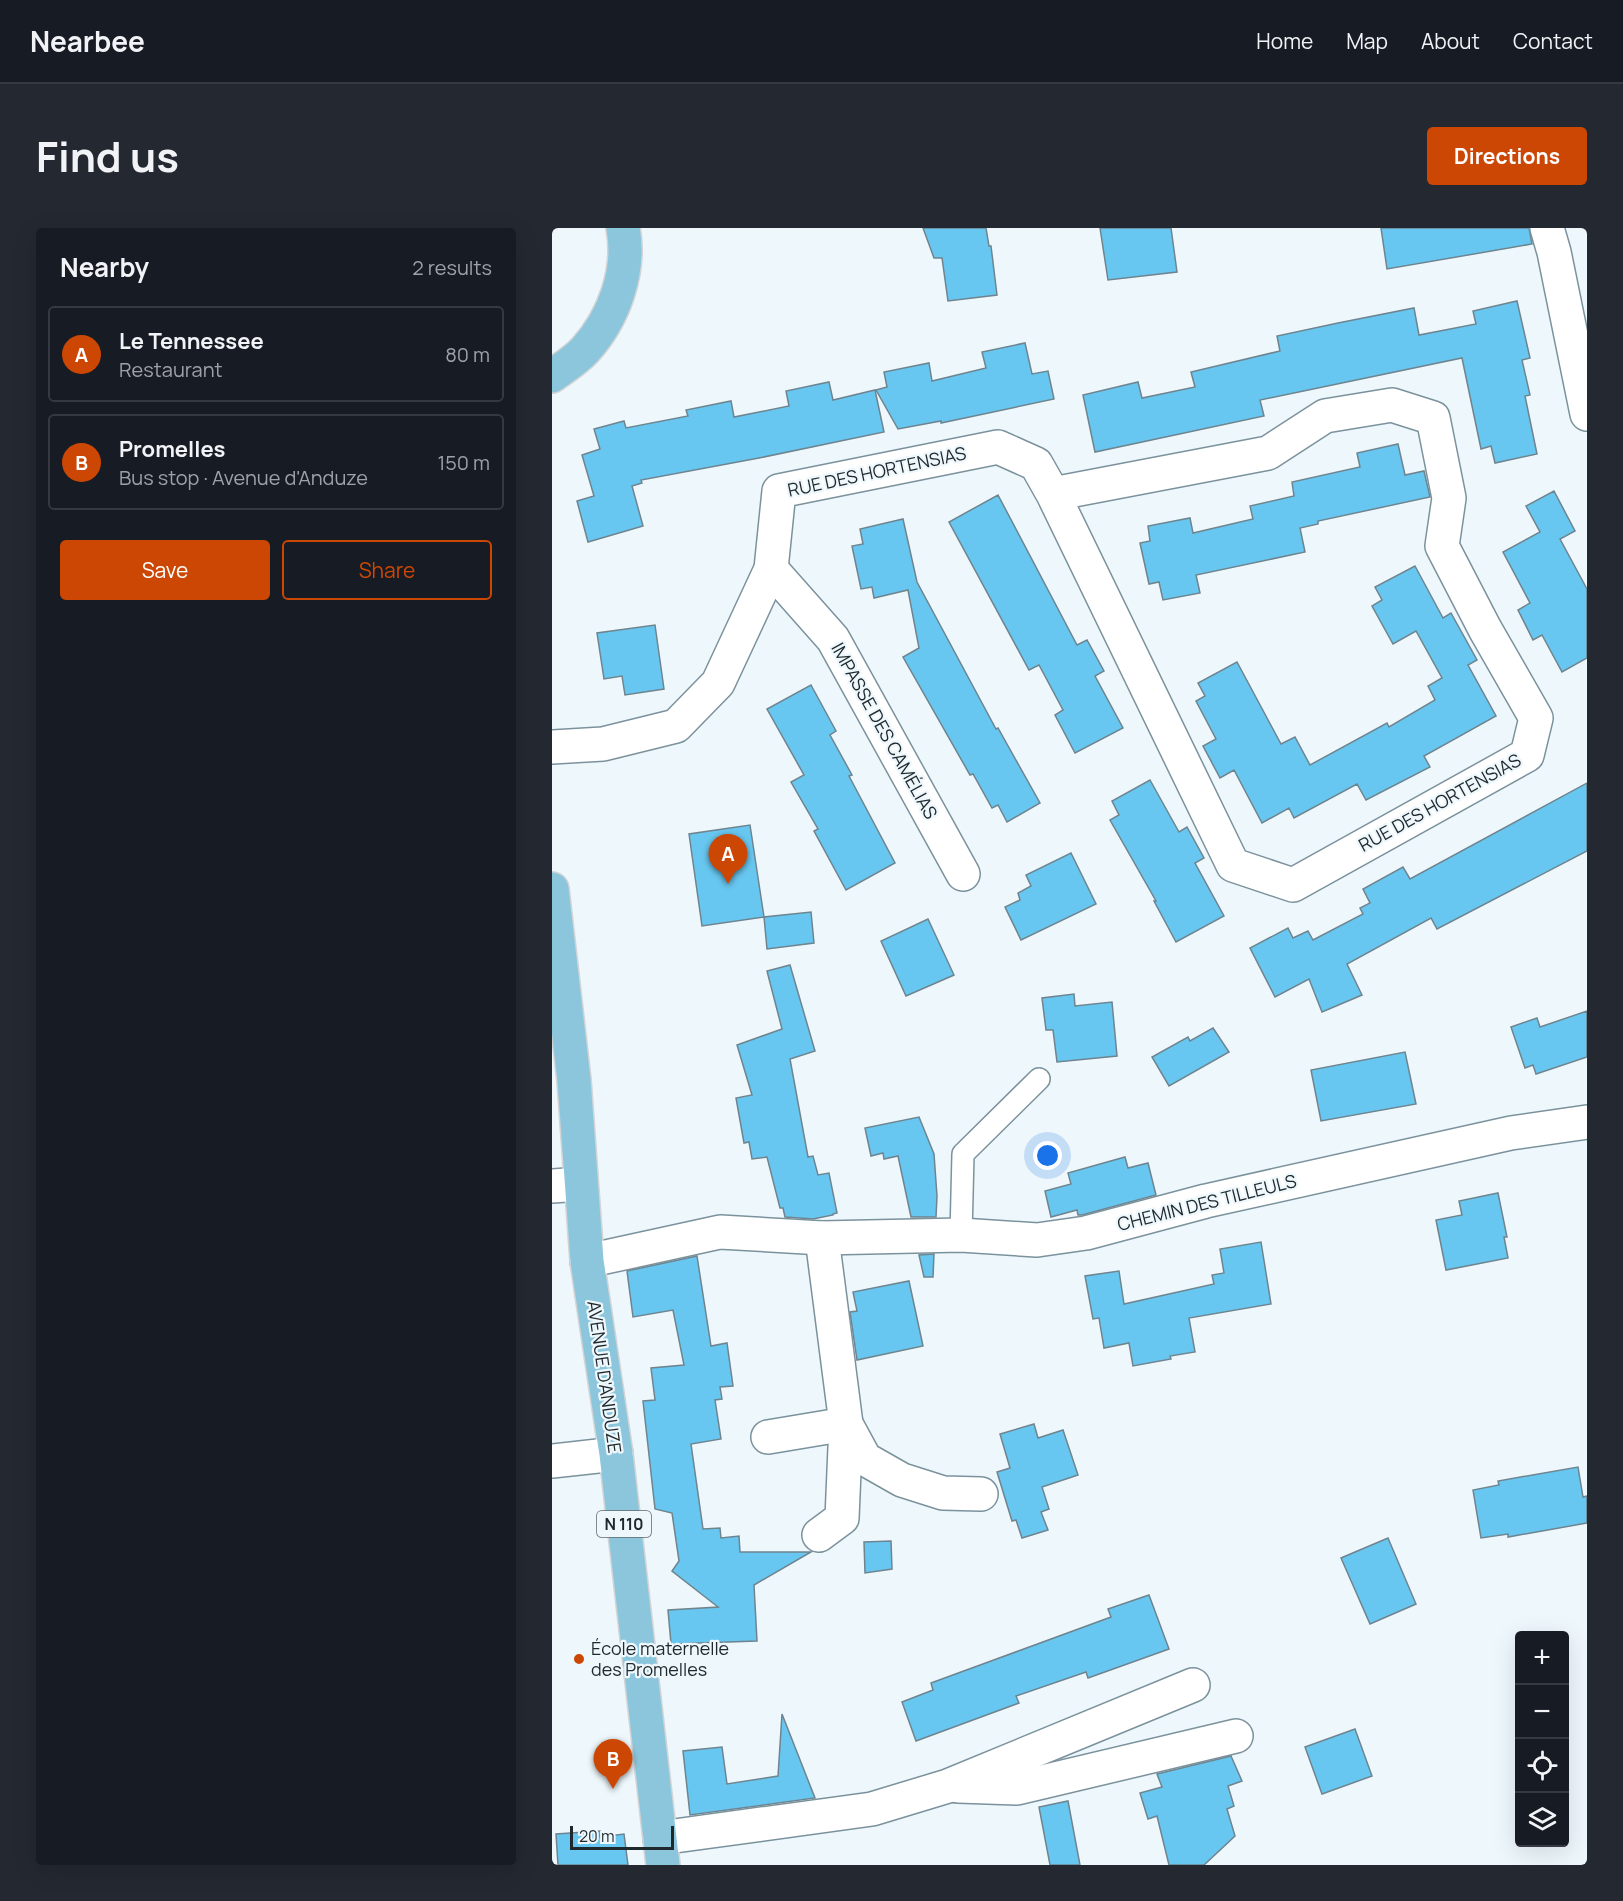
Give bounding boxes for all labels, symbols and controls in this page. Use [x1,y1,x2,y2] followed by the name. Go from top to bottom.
[30,22,145,60] text: Nearbee
[1256,27,1313,55] text: Home
[1346,27,1388,55] text: Map
[1421,27,1480,55] text: About
[1513,27,1593,55] text: Contact
[36,127,179,185] text: Find us
[1427,127,1587,185] button: Directions
[60,249,149,285] text: Nearby
[412,254,492,281] text: 2 results
[119,326,264,356] text: Le Tennessee
[75,341,88,368] text: A
[445,341,490,368] text: 80 m
[119,356,223,383] text: Restaurant
[119,434,226,464] text: Promelles
[785,440,968,502] street label: RUE DES HORTENSIAS
[75,449,88,476] text: B
[437,449,490,476] text: 150 m
[119,464,368,491] text: Bus stop · Avenue d'Anduze
[60,540,270,600] button: Save
[282,540,492,600] button: Share
[826,638,943,823] street label: IMPASSE DES CAMÉLIAS
[1354,748,1525,857] street label: RUE DES HORTENSIAS
[708,834,747,884] pin: A
[1033,1141,1062,1170] your location
[1115,1168,1299,1236] street label: CHEMIN DES TILLEULS
[582,1299,628,1455] street label: AVENUE D'ANDUZE
[597,1511,651,1537] road number: N 110
[1515,1631,1569,1847] map controls
[1515,1631,1569,1685] button: +
[591,1636,729,1681] place label: École maternelle des Promelles
[572,1652,586,1666] marker: École maternelle des Promelles
[1515,1685,1569,1739] button: −
[1515,1739,1569,1793] button: locate
[594,1740,632,1789] pin: B
[1515,1793,1569,1847] button: layers
[570,1823,674,1850] scale bar
[579,1825,615,1847] text: 20 m

